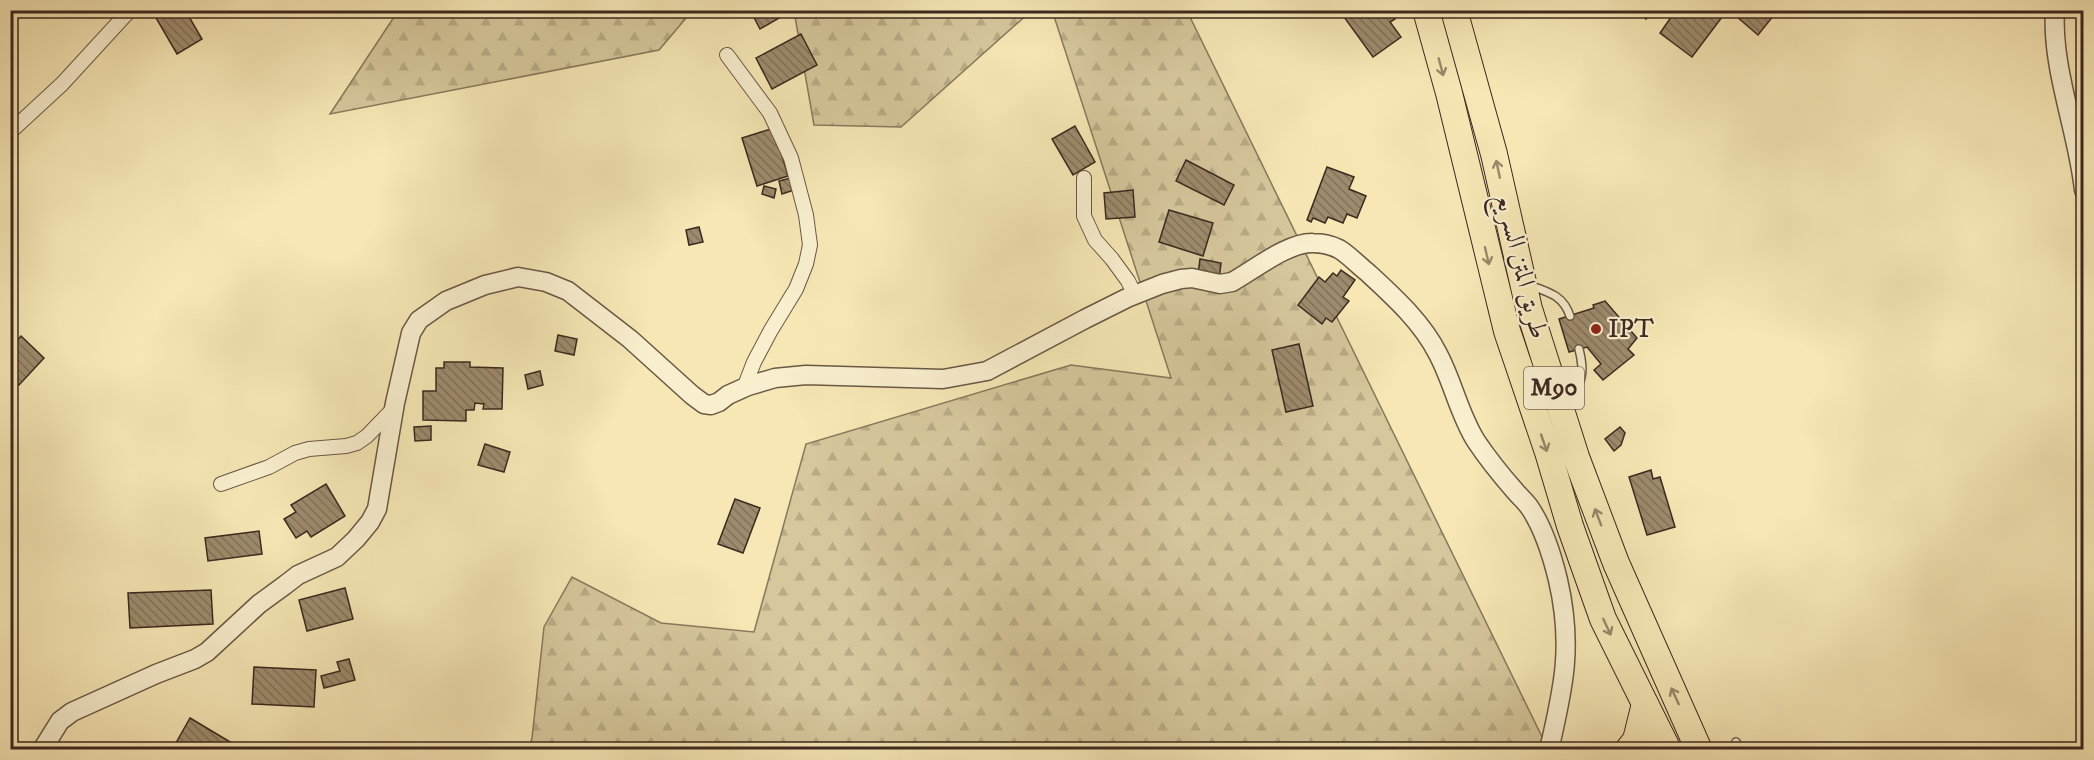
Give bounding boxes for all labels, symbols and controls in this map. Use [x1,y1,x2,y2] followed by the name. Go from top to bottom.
[1436,57,1448,76] one-way arrow
[1491,159,1503,178] one-way arrow
[1481,190,1555,344] street label: طريق المتن السريع
[1482,247,1494,266] one-way arrow
[1608,313,1654,346] place label: IPT
[1589,322,1603,336] marker: IPT
[1524,367,1584,409] road number: M90
[1540,433,1551,452] one-way arrow
[1592,508,1603,527] one-way arrow
[1603,618,1614,636] one-way arrow
[1668,688,1680,706] one-way arrow

